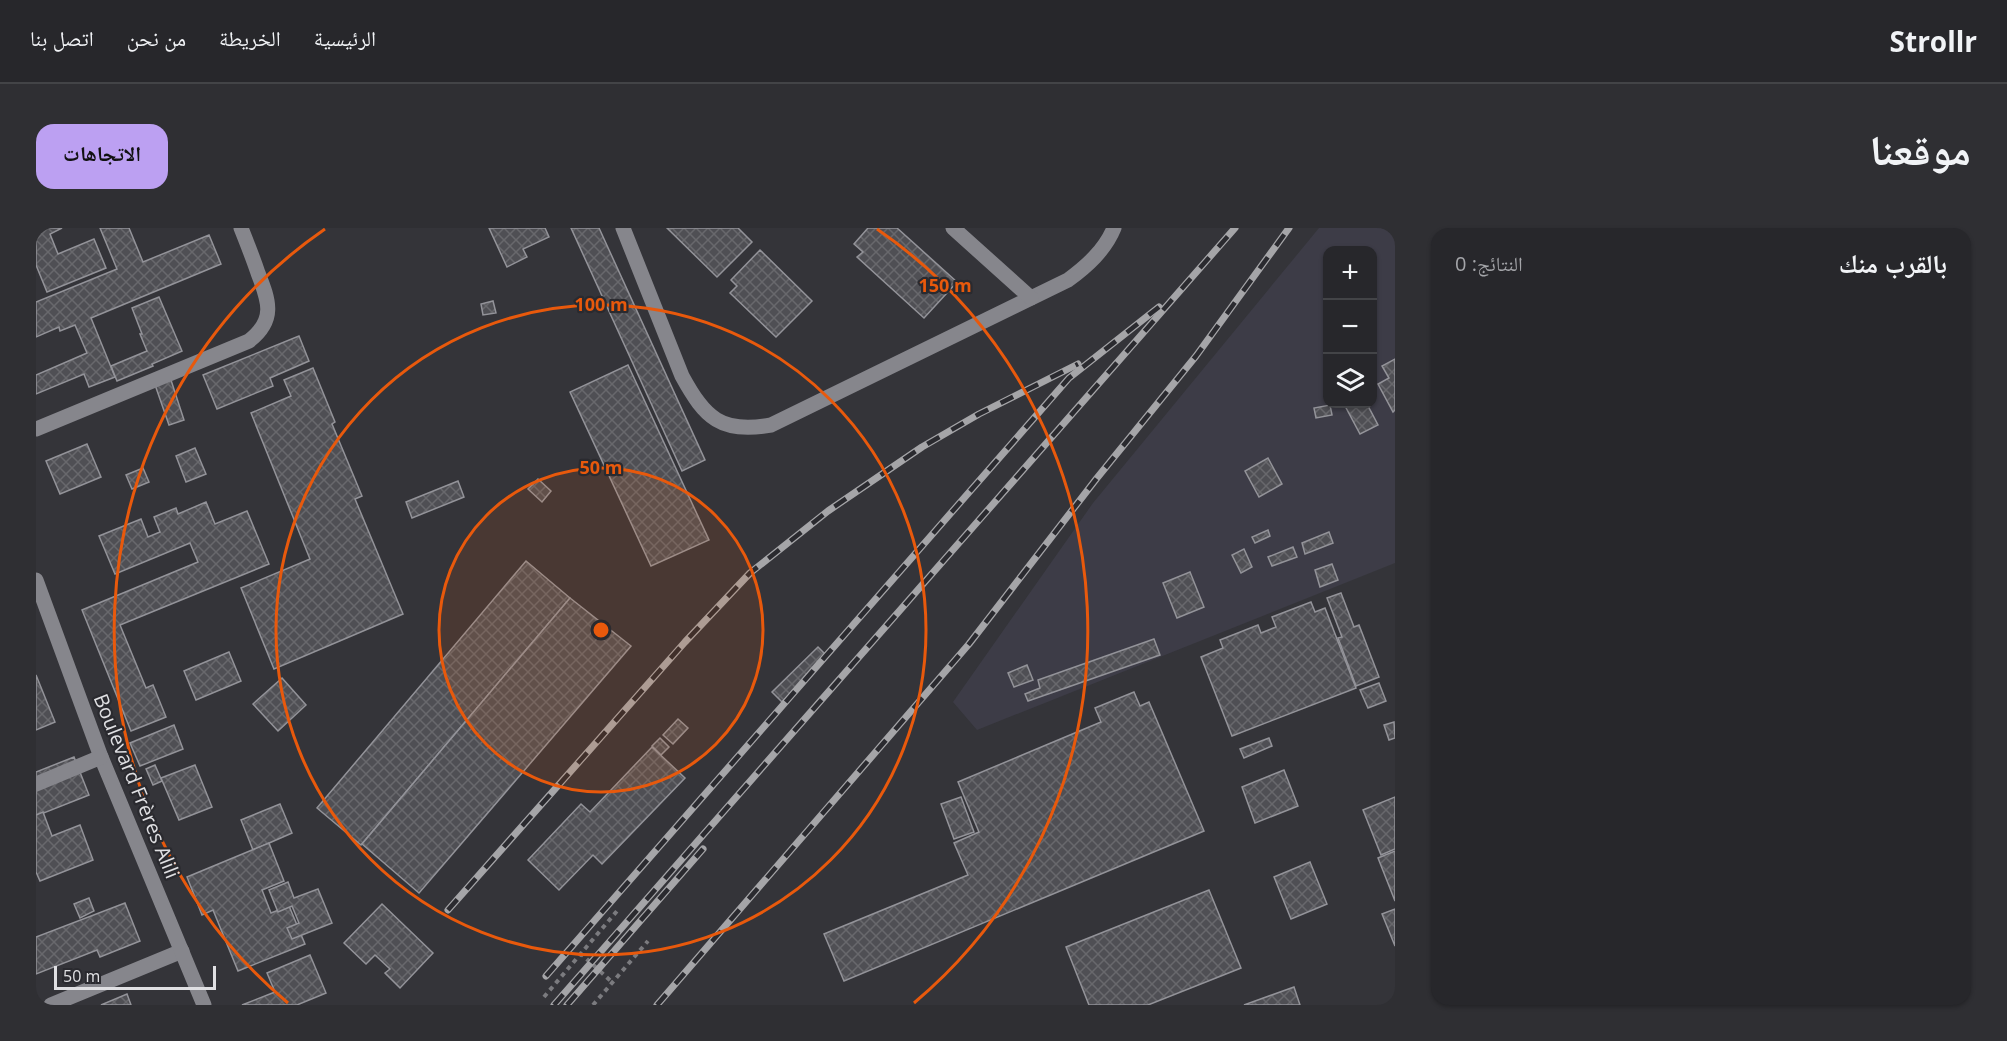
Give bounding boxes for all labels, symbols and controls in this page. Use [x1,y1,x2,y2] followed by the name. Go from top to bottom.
[1890,22,1977,60] text: Strollr
[30,24,94,52] text: اتصل بنا
[127,24,186,52] text: من نحن
[219,24,281,52] text: الخريطة
[314,24,376,52] text: الرئيسية
[1870,120,1971,177] text: موقعنا
[36,124,168,189] button: الاتجاهات
[1839,245,1947,281] text: بالقرب منك
[1323,246,1377,408] map controls
[1323,246,1377,300] button: +
[1455,250,1523,277] text: النتائج: 0
[918,273,972,297] text: 150 m
[574,292,628,316] text: 100 m
[1323,300,1377,354] button: −
[1323,354,1377,408] button: layers
[580,455,622,479] text: 50 m
[591,620,611,640] centre of rings
[88,690,186,882] street label: Boulevard Frères Alili
[54,963,216,990] scale bar
[63,965,100,987] text: 50 m

